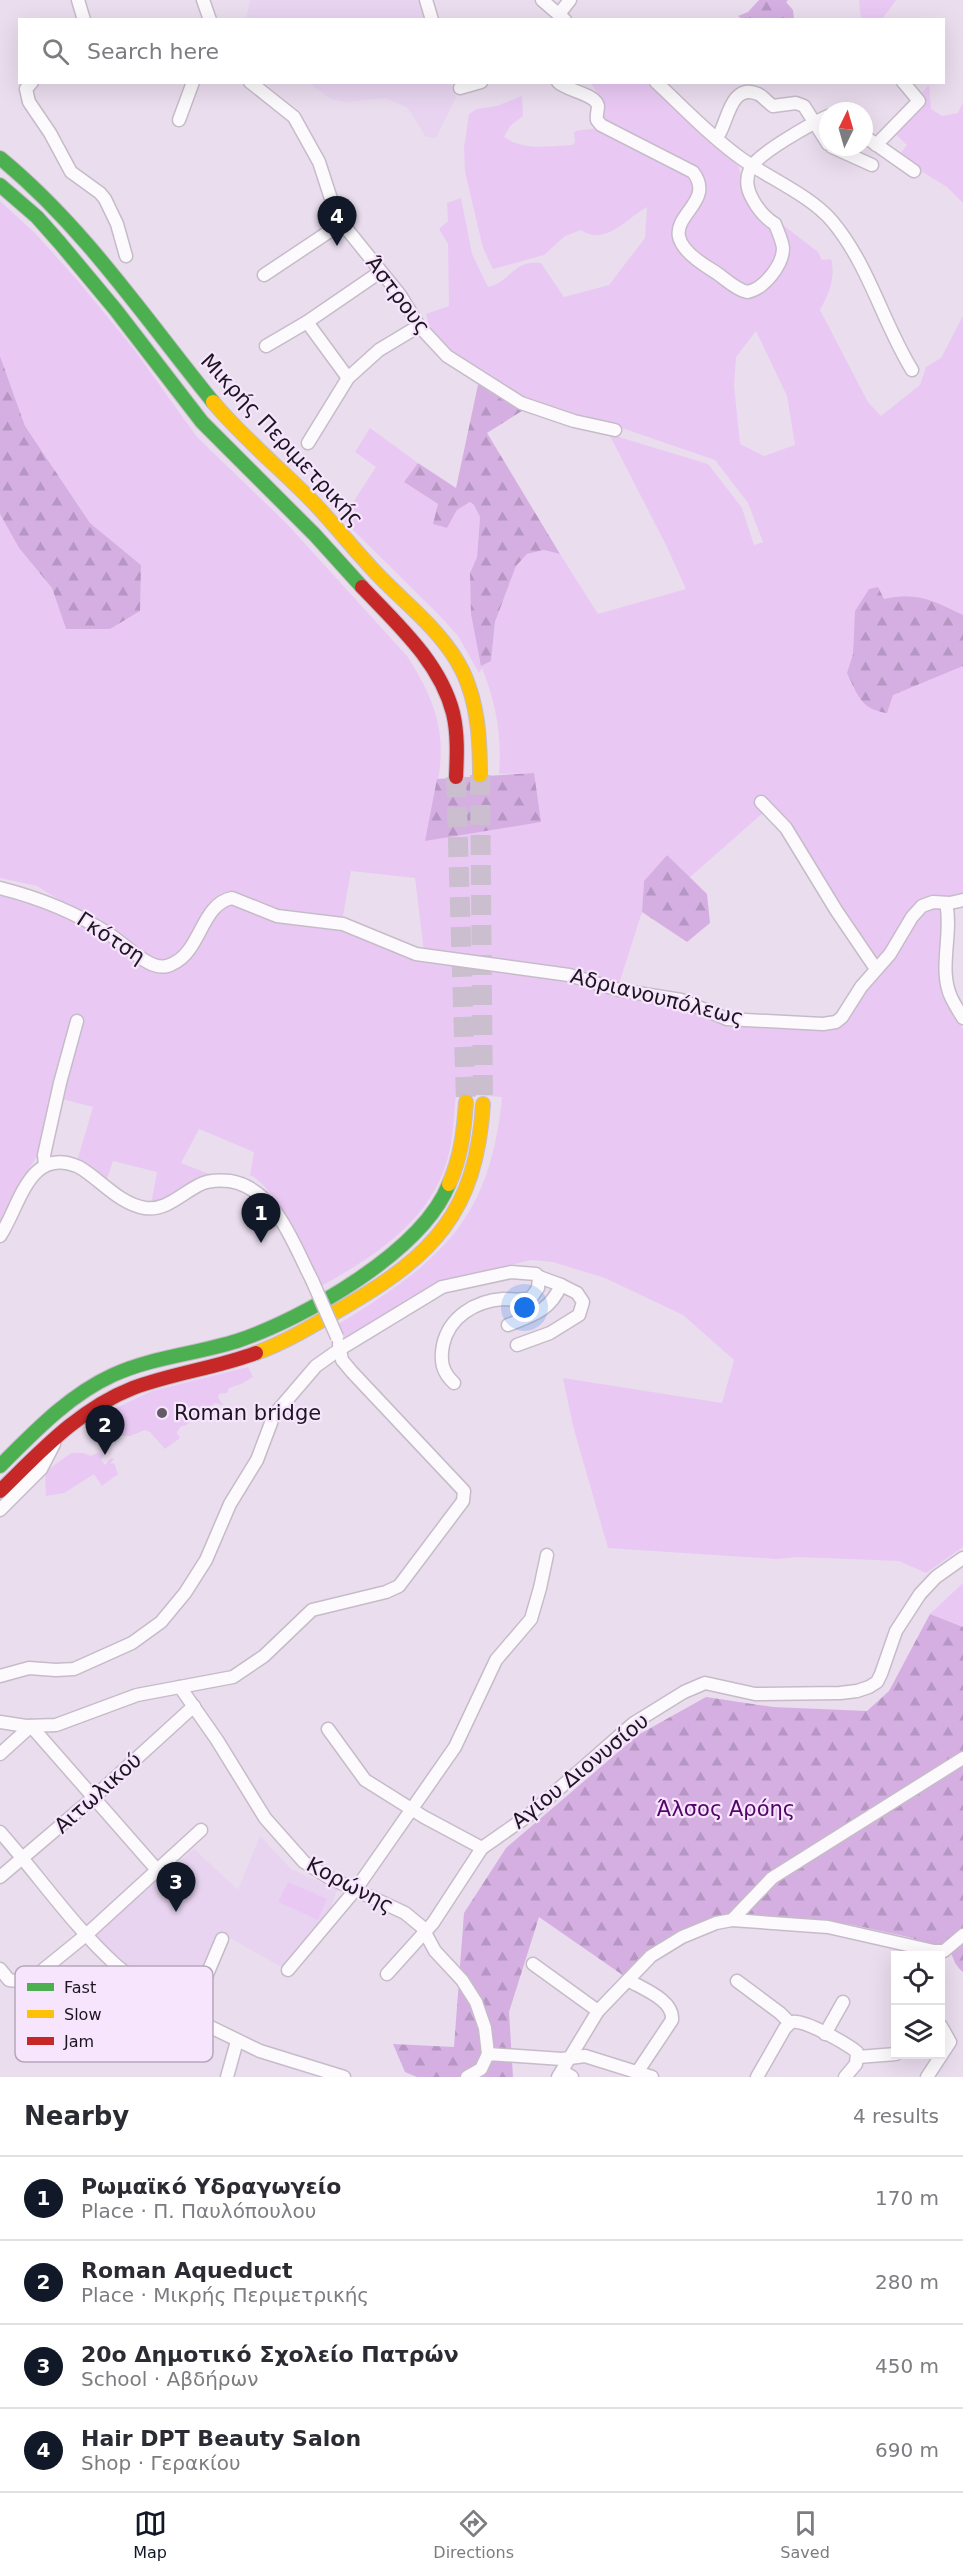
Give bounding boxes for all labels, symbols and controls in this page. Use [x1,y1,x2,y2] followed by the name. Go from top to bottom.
[18,18,945,84] search box
[39,35,72,68] icon: search
[87,39,219,64] text: Search here
[819,102,873,156] north arrow
[318,196,356,246] pin: 4
[361,251,435,339] street label: Άστρους
[196,349,368,531] street label: Μικρής Περιμετρικής
[73,907,149,969] street label: Γκότση
[568,964,746,1030] street label: Αδριανουπόλεως
[242,1194,280,1243] pin: 1
[510,1293,539,1322] your location
[174,1401,321,1425] place label: Roman bridge
[86,1406,124,1455] pin: 2
[155,1406,169,1420] marker: Roman bridge
[507,1708,653,1834] street label: Αγίου Διονυσίου
[50,1748,146,1838] street label: Αιτωλικού
[657,1797,795,1821] park label: Άλσος Αρόης
[302,1852,398,1918] street label: Κορώνης
[156,1862,195,1912] pin: 3
[891,1951,945,2059] map controls
[891,1951,945,2005] button: locate
[15,1966,213,2062] legend
[64,1978,96,1997] text: Fast
[64,2005,101,2024] text: Slow
[891,2005,945,2059] button: layers
[63,2032,94,2051] text: Jam
[24,2101,129,2131] text: Nearby
[853,2104,939,2128] text: 4 results
[81,2174,341,2199] text: Ρωμαϊκό Υδραγωγείο
[37,2186,50,2210] text: 1
[875,2186,939,2210] text: 170 m
[81,2199,316,2223] text: Place · Π. Παυλόπουλου
[81,2258,292,2283] text: Roman Aqueduct
[37,2270,50,2294] text: 2
[875,2270,939,2294] text: 280 m
[81,2283,369,2307] text: Place · Μικρής Περιμετρικής
[81,2342,459,2367] text: 20ο Δημοτικό Σχολείο Πατρών
[37,2354,50,2378] text: 3
[875,2354,939,2378] text: 450 m
[81,2367,258,2391] text: School · Αβδήρων
[81,2426,361,2451] text: Hair DPT Beauty Salon
[37,2438,50,2462] text: 4
[875,2438,939,2462] text: 690 m
[81,2451,241,2475] text: Shop · Γερακίου
[133,2507,167,2562] tab: Map
[433,2507,514,2562] tab: Directions
[780,2507,830,2562] tab: Saved

